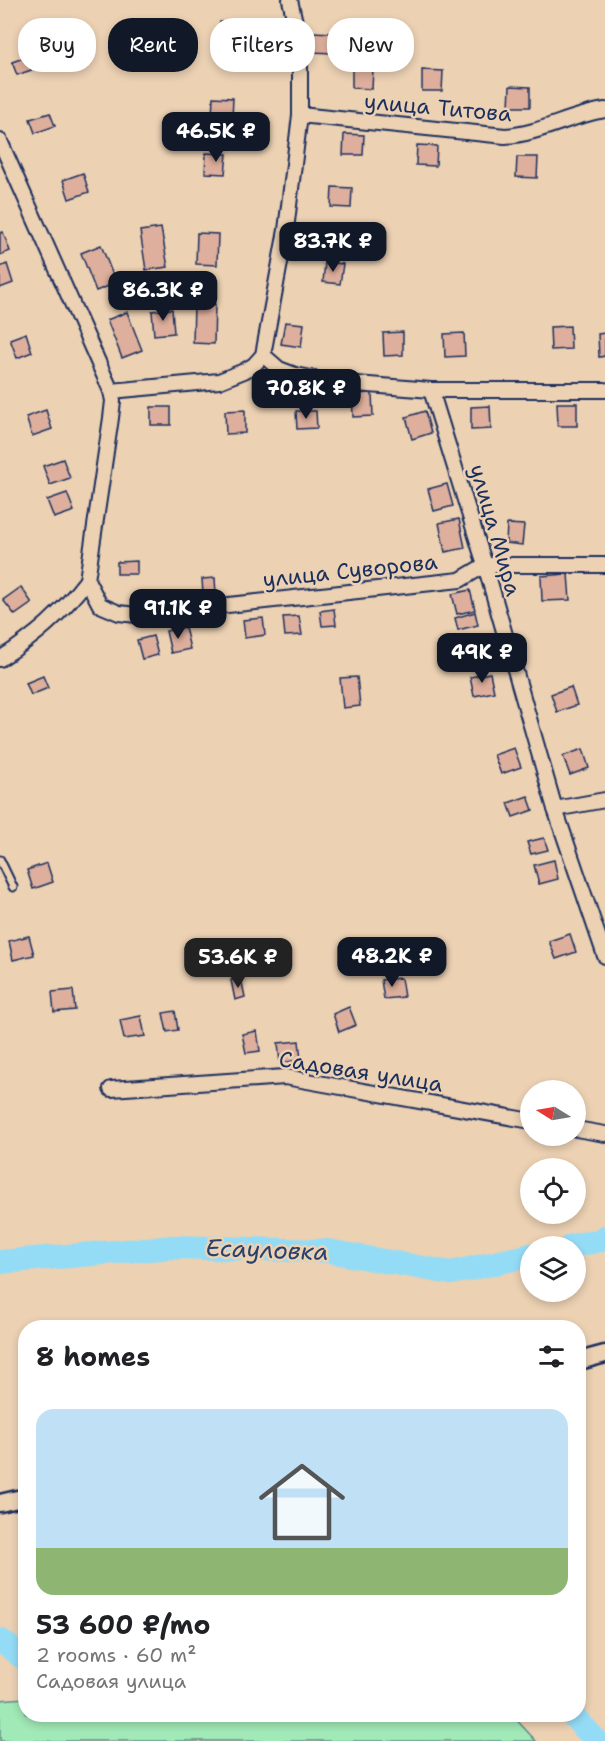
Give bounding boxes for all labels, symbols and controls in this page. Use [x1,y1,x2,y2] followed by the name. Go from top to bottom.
[18,18,96,72] chip: Buy
[108,18,198,72] chip: Rent
[210,18,315,72] chip: Filters
[327,18,414,72] chip: New
[363,87,513,128] street label: улица Титова
[161,112,271,163] pin: 46.5K ₽
[176,118,256,144] text: 46.5K ₽
[278,222,388,273] pin: 83.7K ₽
[293,228,373,254] text: 83.7K ₽
[108,271,218,322] pin: 86.3K ₽
[122,277,204,303] text: 86.3K ₽
[251,369,361,420] pin: 70.8K ₽
[266,375,346,401] text: 70.8K ₽
[463,461,528,600] street label: улица Мира
[261,547,439,594] street label: улица Суворова
[123,589,233,640] pin: 91.1K ₽
[143,595,213,621] text: 91.1K ₽
[440,633,524,684] pin: 49K ₽
[451,639,513,665] text: 49K ₽
[337,937,447,988] pin: 48.2K ₽
[183,938,293,989] pin: 53.6K ₽
[351,943,433,969] text: 48.2K ₽
[198,944,278,970] text: 53.6K ₽
[277,1044,445,1099] street label: Садовая улица
[520,1080,586,1146] north arrow
[520,1080,586,1302] map controls
[520,1158,586,1224] button: locate
[205,1232,329,1268] water label: Есауловка
[520,1236,586,1302] button: layers
[36,1339,150,1374] text: 8 homes
[535,1340,568,1373] icon: filters
[248,1448,356,1556] icon: home
[36,1607,210,1642] text: 53 600 ₽/mo
[36,1642,196,1668] text: 2 rooms · 60 m²
[36,1668,186,1694] text: Садовая улица

